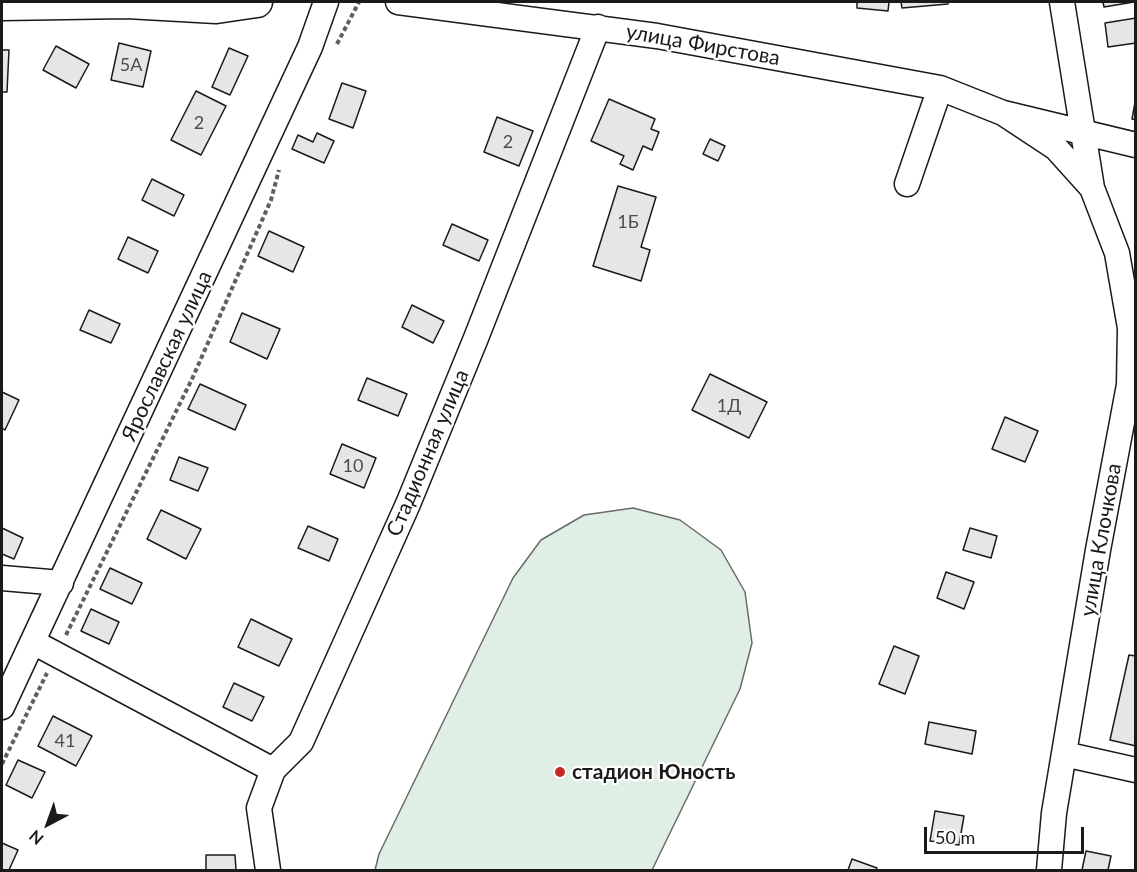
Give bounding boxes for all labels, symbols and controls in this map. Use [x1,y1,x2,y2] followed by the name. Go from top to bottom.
[624,19,782,71] street label: улица Фирстова
[120,54,142,76] house number: 5А
[194,112,204,134] house number: 2
[503,131,513,153] house number: 2
[617,211,639,233] house number: 1Б
[116,267,218,445] street label: Ярославская улица
[381,366,475,540] street label: Стадионная улица
[717,395,741,417] house number: 1Д
[343,455,363,477] house number: 10
[1075,461,1127,619] street label: улица Клочкова
[55,730,75,752] house number: 41
[572,759,735,785] place label: стадион Юность
[553,765,567,779] marker: стадион Юность
[18,794,78,854] north arrow
[927,815,1088,853] scale bar
[935,826,975,848] text: 50 m
[25,827,47,849] text: N

